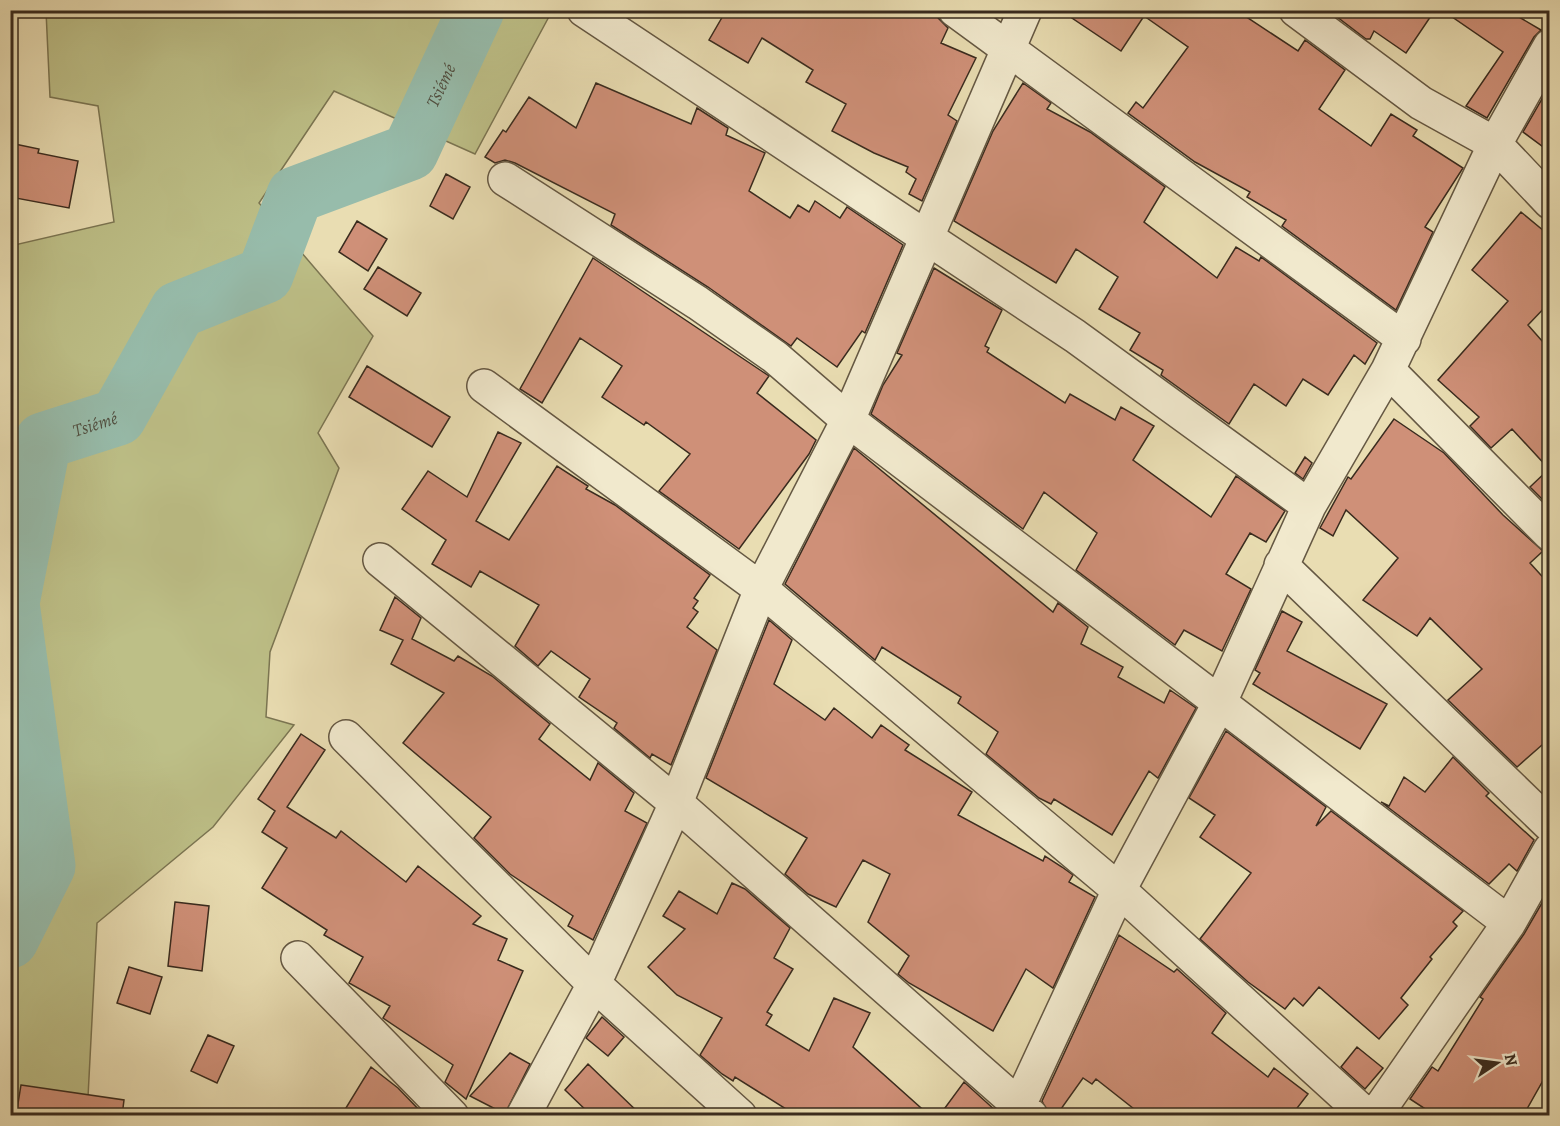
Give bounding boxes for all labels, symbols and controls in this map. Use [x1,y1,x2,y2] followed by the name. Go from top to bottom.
[420,59,462,111] water label: Tsiémé
[70,406,121,443] water label: Tsiémé
[1467,1033,1527,1093] north arrow
[1499,1052,1523,1068] text: N

